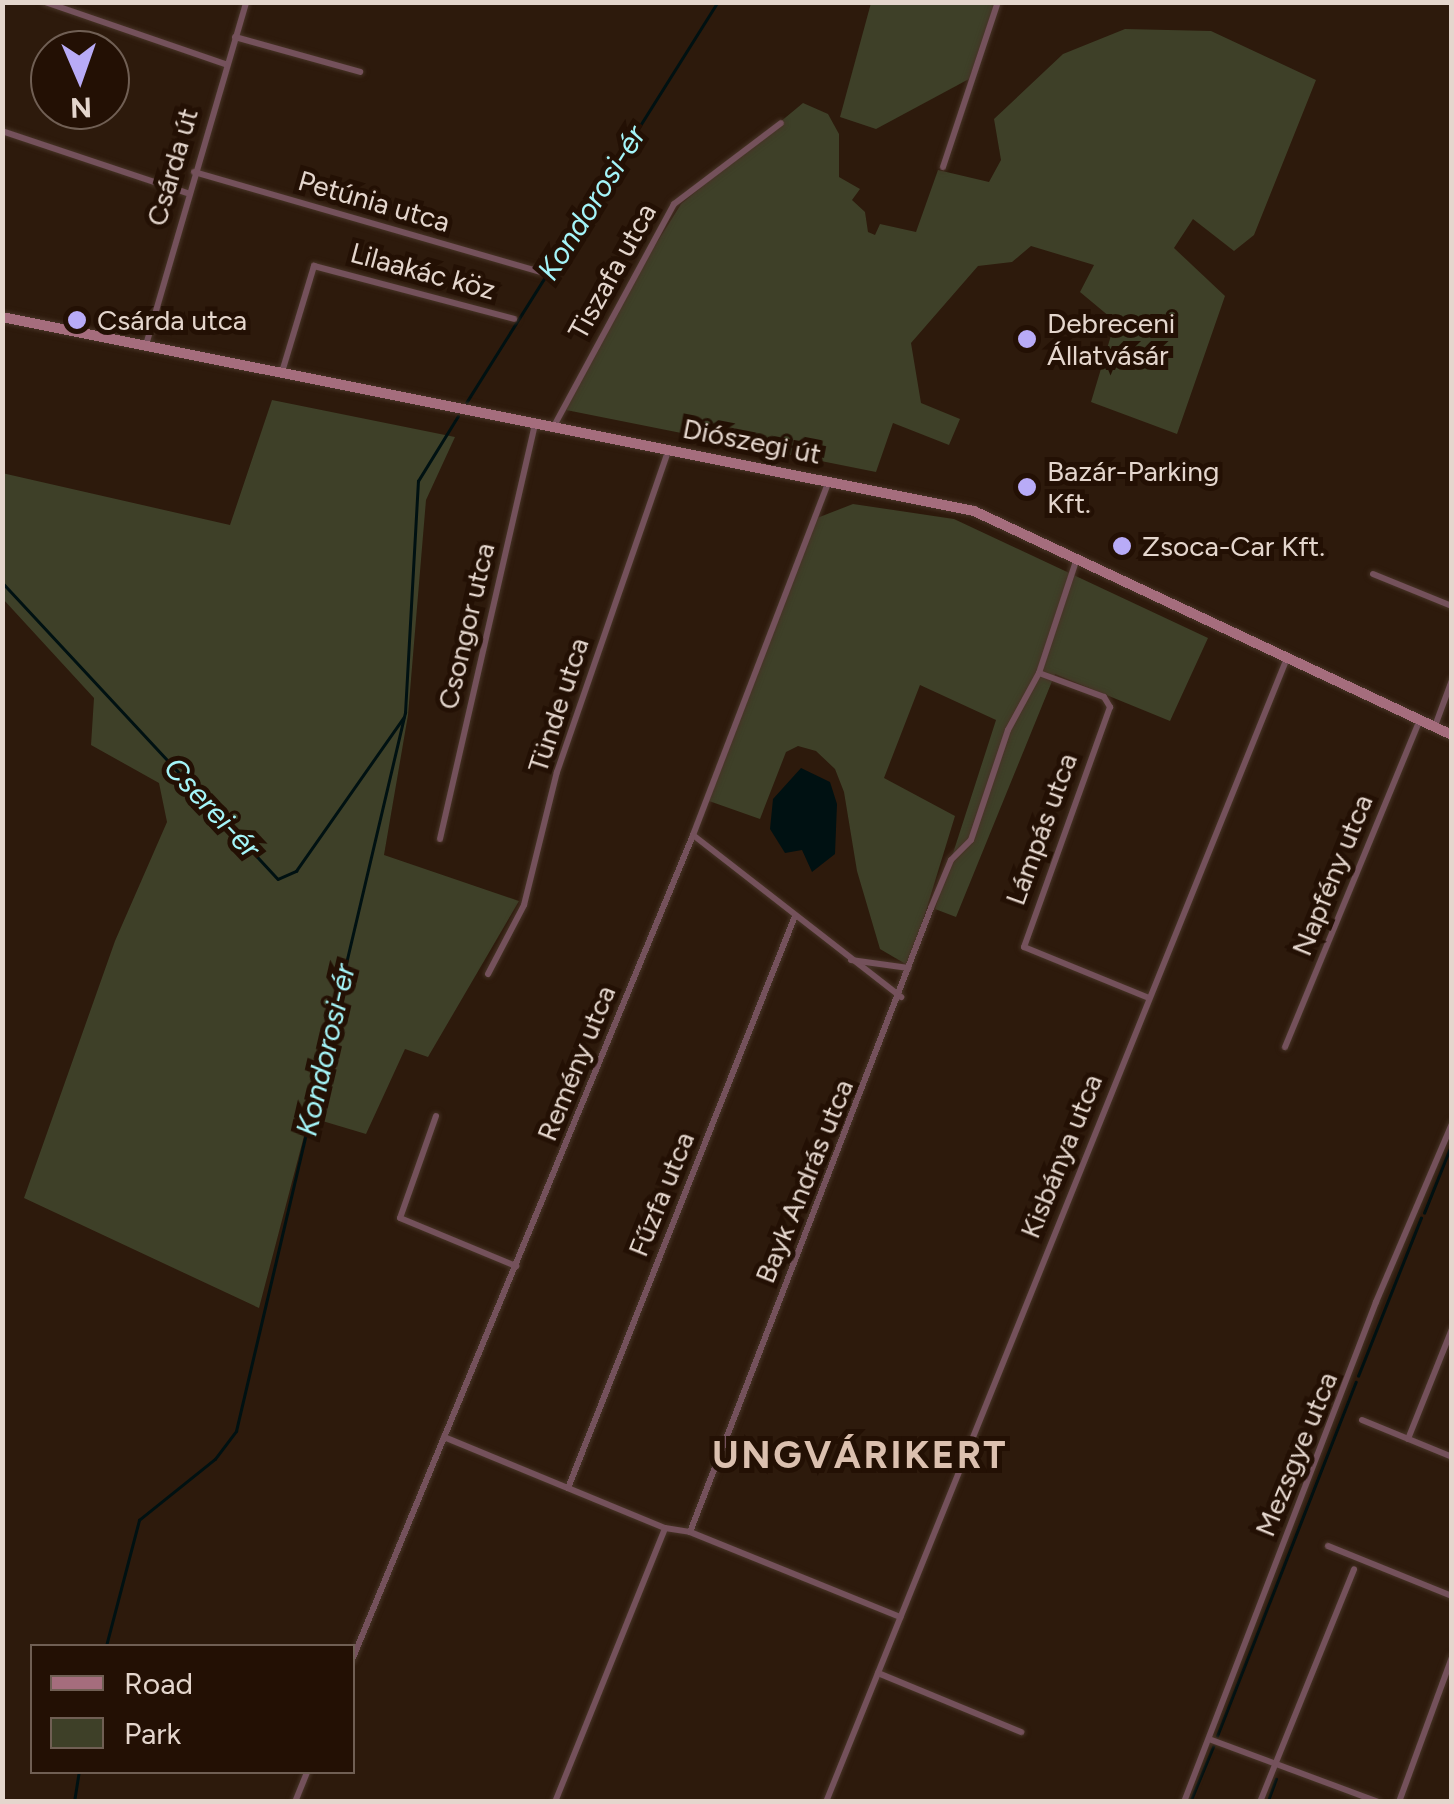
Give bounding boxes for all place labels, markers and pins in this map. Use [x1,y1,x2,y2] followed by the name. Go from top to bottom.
[97,303,247,337] place label: Csárda utca
[1047,306,1175,372] place label: Debreceni Állatvásár
[66,309,88,331] marker: Csárda utca
[1016,328,1038,350] marker: Debreceni Állatvásár
[1047,454,1219,520] place label: Bazár-Parking Kft.
[1016,476,1038,498] marker: Bazár-Parking Kft.
[1142,529,1325,563] place label: Zsoca-Car Kft.
[1111,535,1133,557] marker: Zsoca-Car Kft.

